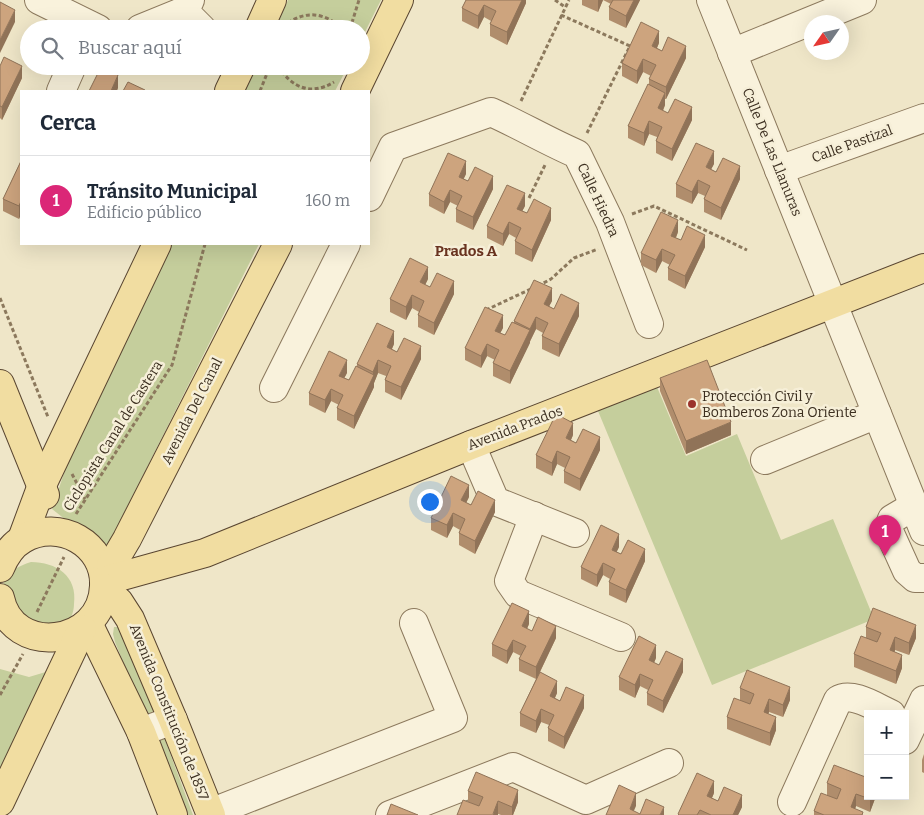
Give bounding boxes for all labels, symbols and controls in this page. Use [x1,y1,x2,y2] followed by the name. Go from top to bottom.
[804,15,849,60] north arrow
[20,20,370,75] search box
[38,34,66,62] icon: search
[78,36,182,59] text: Buscar aquí
[738,85,806,219] street label: Calle De Las Llanuras
[40,110,96,136] text: Cerca
[809,121,895,167] street label: Calle Pastizal
[573,160,623,240] street label: Calle Hiedra
[87,180,257,203] text: Tránsito Municipal
[53,191,59,210] text: 1
[305,191,350,210] text: 160 m
[87,203,202,222] text: Edificio público
[435,242,498,260] district label: Prados A
[158,355,226,467] street label: Avenida Del Canal
[60,357,166,514] street label: Ciclopista Canal de Castera
[702,388,857,421] place label: Protección Civil y Bomberos Zona Oriente
[686,398,698,410] marker: Protección Civil y Bomberos Zona Oriente
[465,402,565,454] street label: Avenida Prados
[417,489,443,515] your location
[869,515,901,556] pin: 1
[126,621,212,803] street label: Avenida Constitución de 1857
[864,710,909,800] map controls
[864,710,909,755] button: +
[864,755,909,800] button: −

